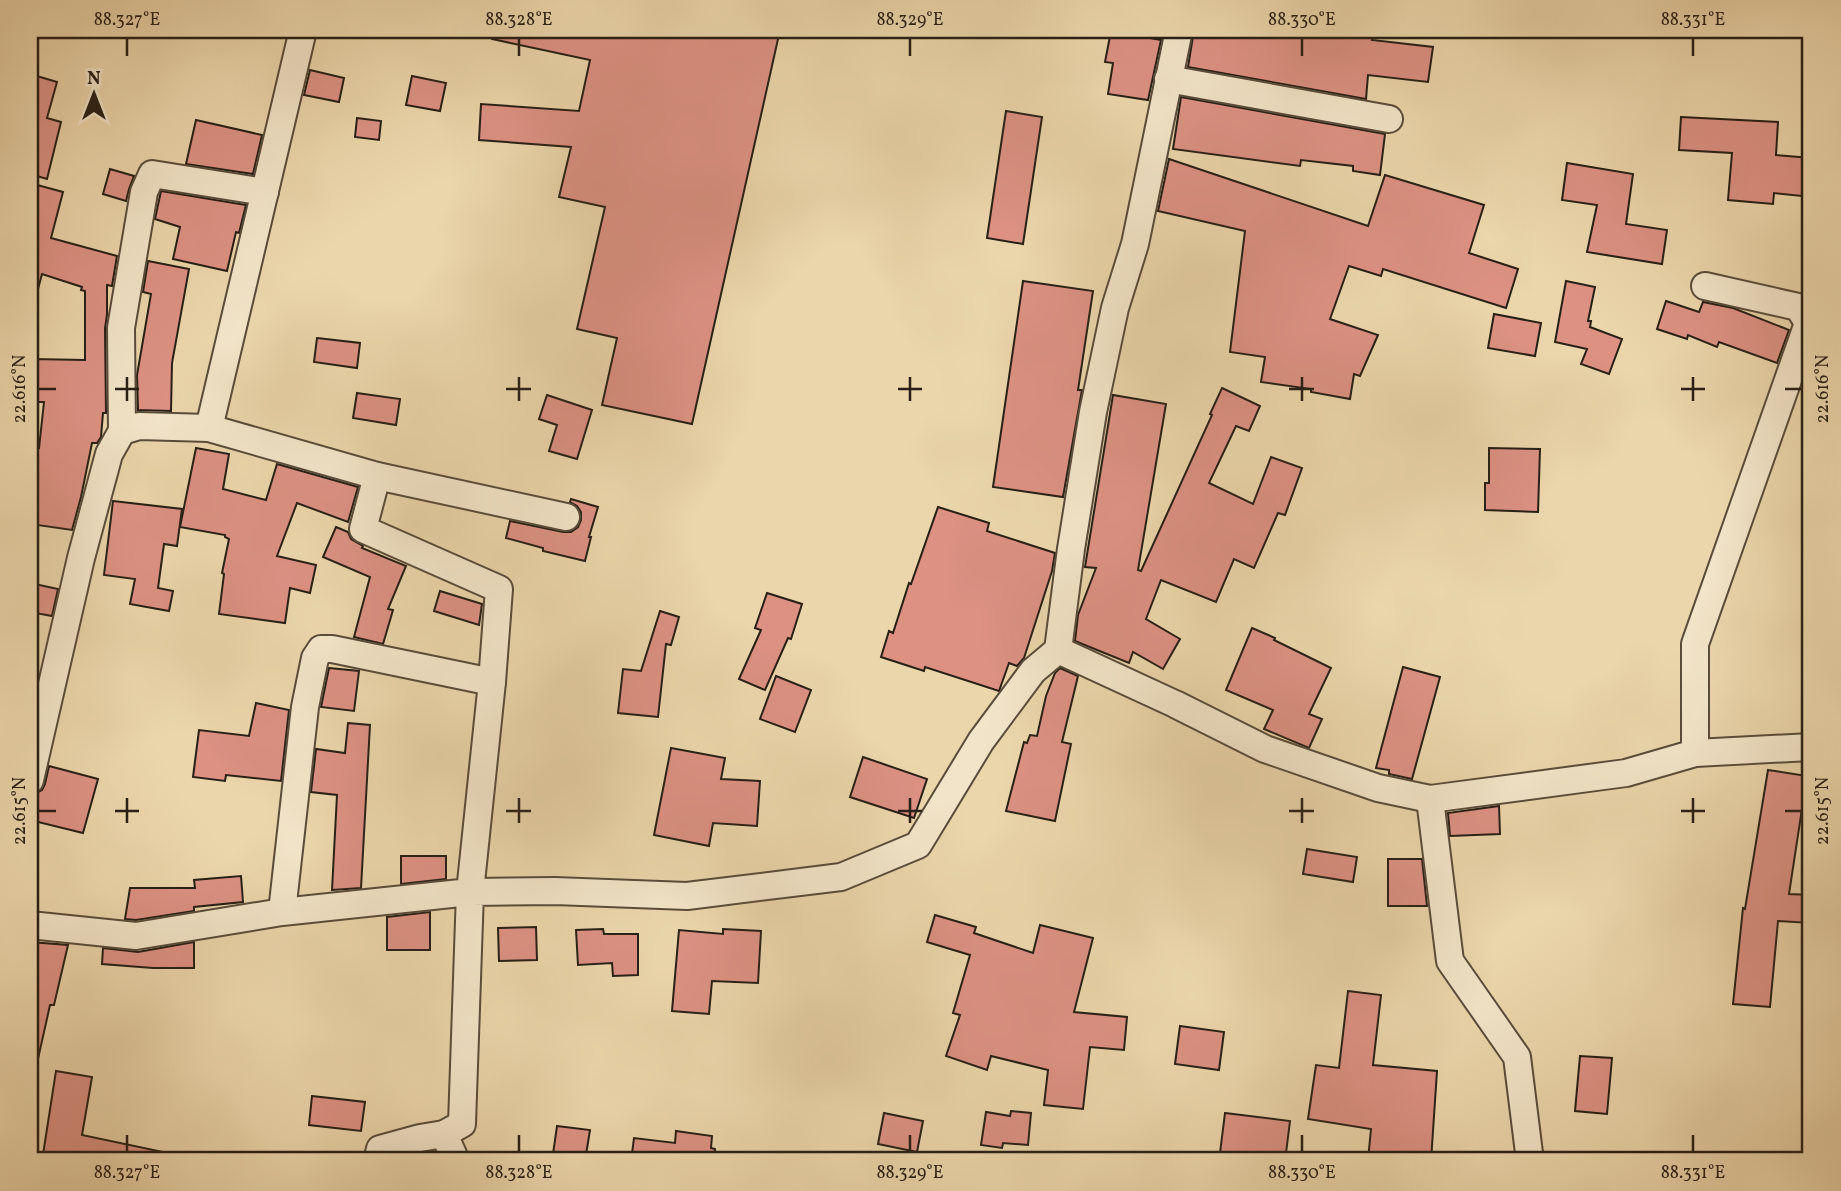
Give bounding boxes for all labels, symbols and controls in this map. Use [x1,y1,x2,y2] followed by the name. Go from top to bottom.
[94,8,160,33] text: 88.327°E
[485,8,553,33] text: 88.328°E
[876,8,944,33] text: 88.329°E
[1268,8,1336,33] text: 88.330°E
[1661,8,1726,33] text: 88.331°E
[60,60,130,130] north arrow
[87,66,101,92] text: N
[8,355,33,423] text: 22.616°N
[1811,355,1836,423] text: 22.616°N
[8,777,33,845] text: 22.615°N
[1811,777,1836,845] text: 22.615°N
[94,1161,160,1186] text: 88.327°E
[485,1161,553,1186] text: 88.328°E
[876,1161,944,1186] text: 88.329°E
[1268,1161,1336,1186] text: 88.330°E
[1661,1161,1726,1186] text: 88.331°E

